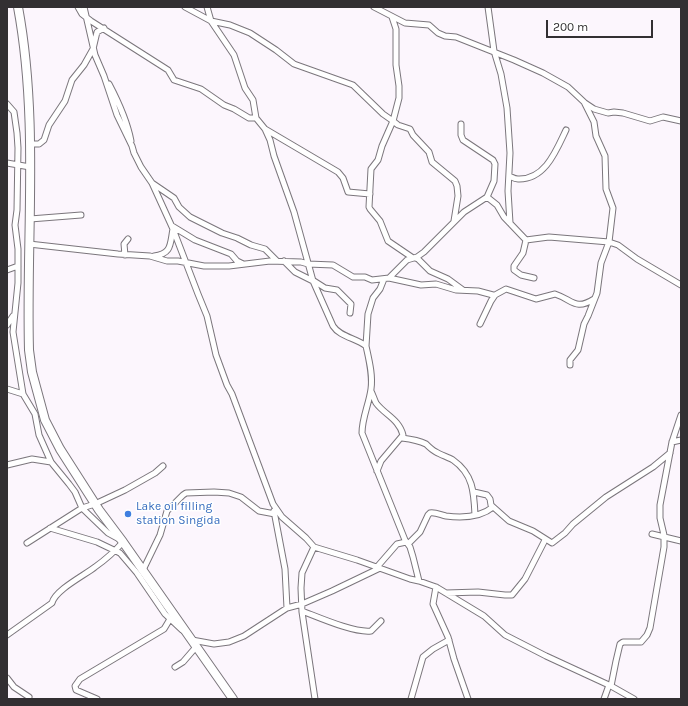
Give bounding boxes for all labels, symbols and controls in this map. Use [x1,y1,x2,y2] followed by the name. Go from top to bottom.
[548,12,655,38] scale bar
[553,20,588,34] text: 200 m
[136,500,220,528] place label: Lake oil filling station Singida
[123,509,133,519] marker: Lake oil filling station Singida

